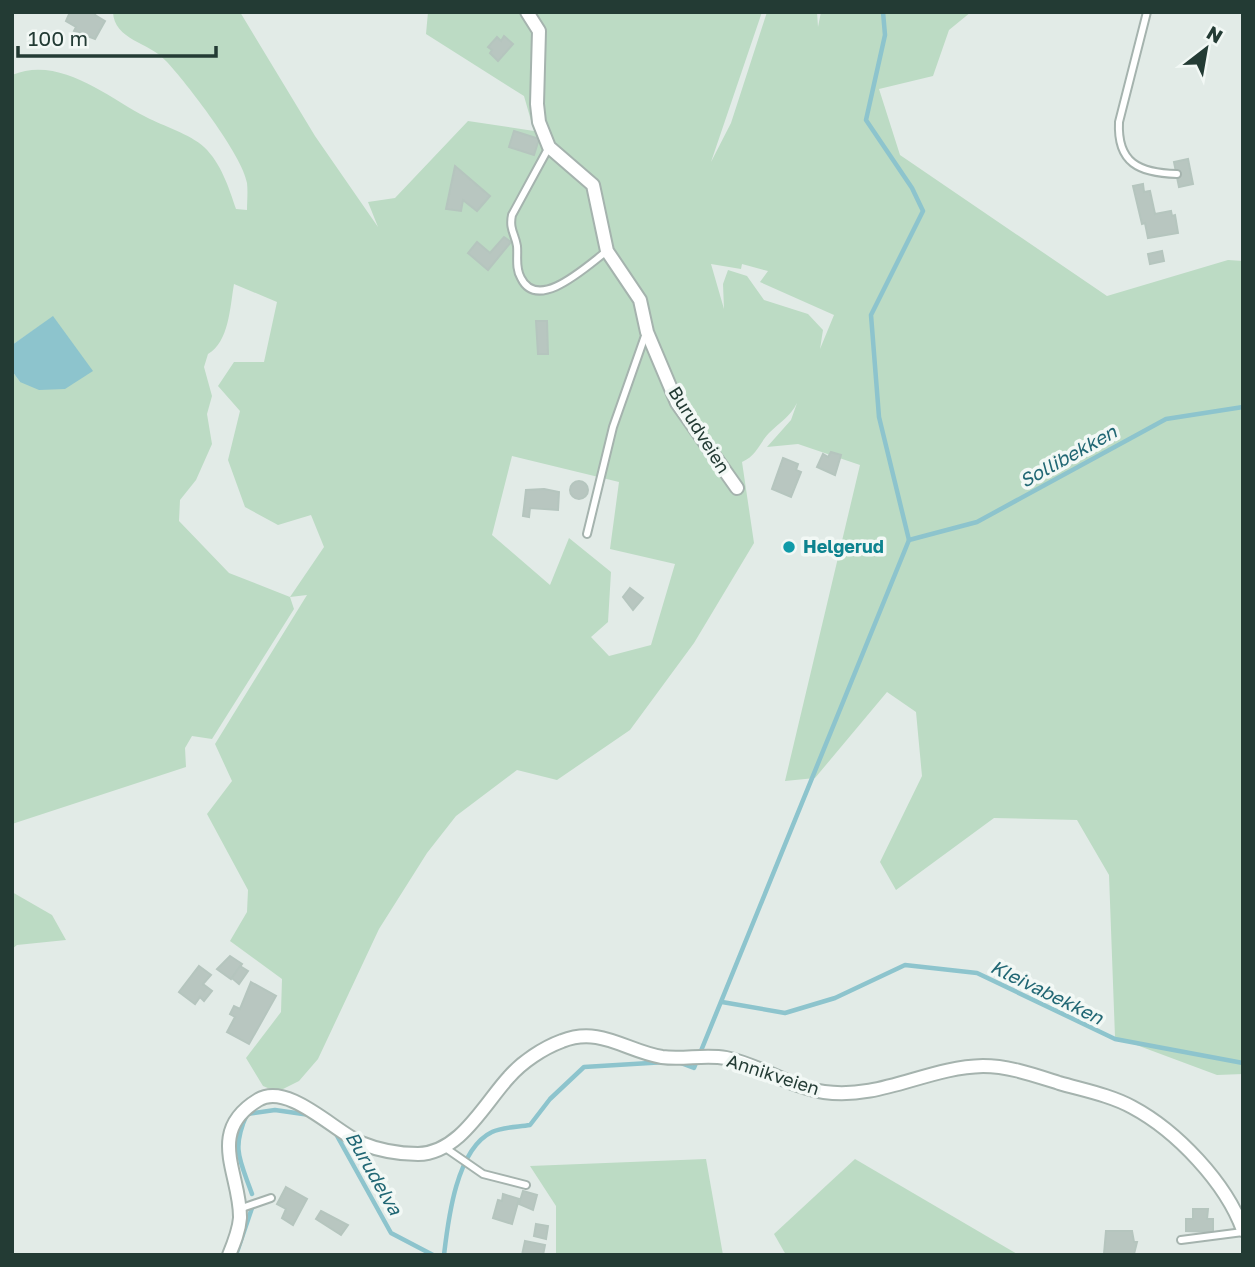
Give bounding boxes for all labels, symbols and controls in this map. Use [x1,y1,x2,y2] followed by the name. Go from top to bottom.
[18,14,215,58] scale bar
[1171,14,1241,84] north arrow
[1203,20,1227,48] text: N
[28,25,88,51] text: 100 m
[664,382,735,477] street label: Burudveien
[1015,419,1121,492] water label: Sollibekken
[803,535,884,557] place label: Helgerud
[781,539,797,555] marker: Helgerud
[987,954,1108,1029] water label: Kleivabekken
[724,1049,822,1099] street label: Annikveien
[341,1127,408,1220] water label: Burudelva

